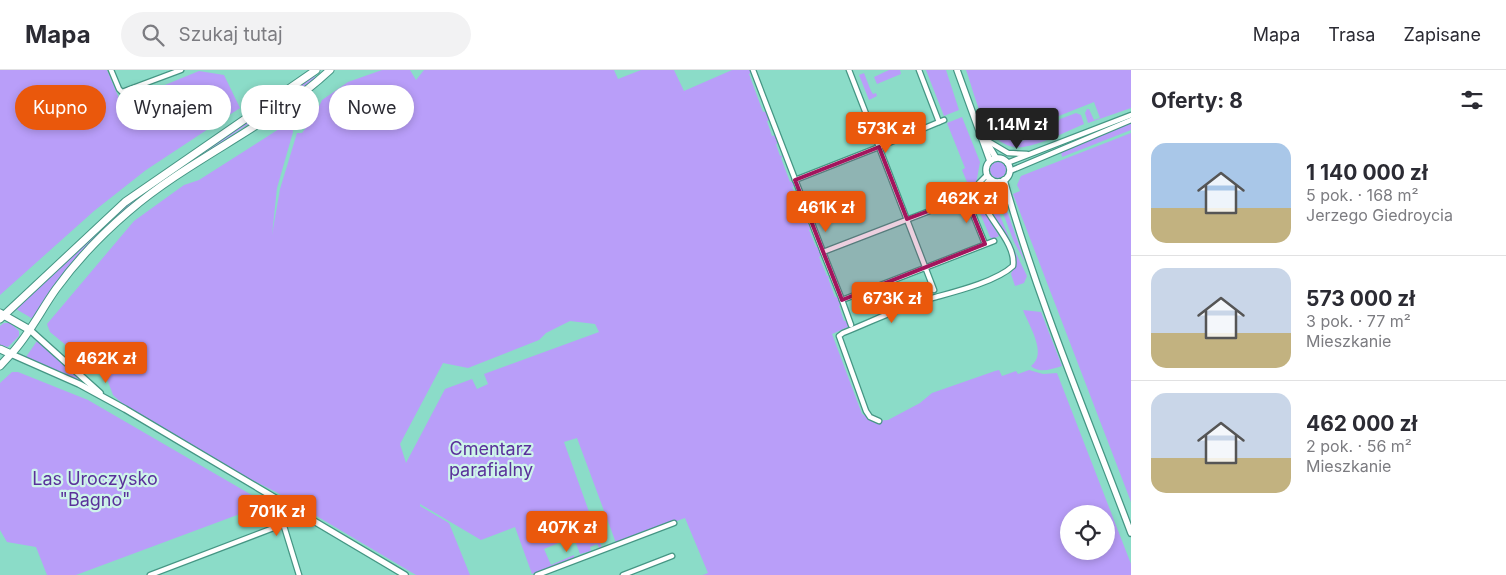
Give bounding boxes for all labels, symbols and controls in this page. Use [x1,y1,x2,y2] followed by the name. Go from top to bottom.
[121,12,471,57] search box
[25,20,91,49] text: Mapa
[139,21,167,49] icon: search
[179,23,283,46] text: Szukaj tutaj
[1253,24,1300,45] text: Mapa
[1328,24,1375,45] text: Trasa
[1403,24,1481,45] text: Zapisane
[15,85,106,130] chip: Kupno
[116,85,231,130] chip: Wynajem
[241,85,319,130] chip: Filtry
[329,85,414,130] chip: Nowe
[1458,86,1486,114] icon: filters
[1151,88,1243,113] text: Oferty: 8
[965,108,1069,150] pin: 1.14M zł
[840,112,932,154] pin: 573K zł
[987,114,1047,134] text: 1.14M zł
[857,118,915,138] text: 573K zł
[1306,160,1428,185] text: 1 140 000 zł
[1191,163,1251,223] icon: home
[921,182,1013,224] pin: 462K zł
[1306,185,1419,205] text: 5 pok. · 168 m²
[937,188,997,208] text: 462K zł
[780,190,872,233] pin: 461K zł
[798,197,854,217] text: 461K zł
[1306,205,1453,225] text: Jerzego Giedroycia
[846,282,938,324] pin: 673K zł
[1306,286,1415,311] text: 573 000 zł
[863,288,921,308] text: 673K zł
[1191,288,1251,348] icon: home
[1306,311,1411,331] text: 3 pok. · 77 m²
[1306,331,1391,351] text: Mieszkanie
[60,342,152,384] pin: 462K zł
[76,348,136,368] text: 462K zł
[1306,411,1417,436] text: 462 000 zł
[1191,413,1251,473] icon: home
[1306,436,1412,456] text: 2 pok. · 56 m²
[449,438,533,480] park label: Cmentarz parafialny
[1306,456,1391,476] text: Mieszkanie
[32,468,158,510] park label: Las Uroczysko "Bagno"
[231,494,323,537] pin: 701K zł
[249,501,305,521] text: 701K zł
[1060,505,1115,560] map controls
[1060,505,1115,560] button: locate
[521,510,613,553] pin: 407K zł
[537,517,597,537] text: 407K zł

